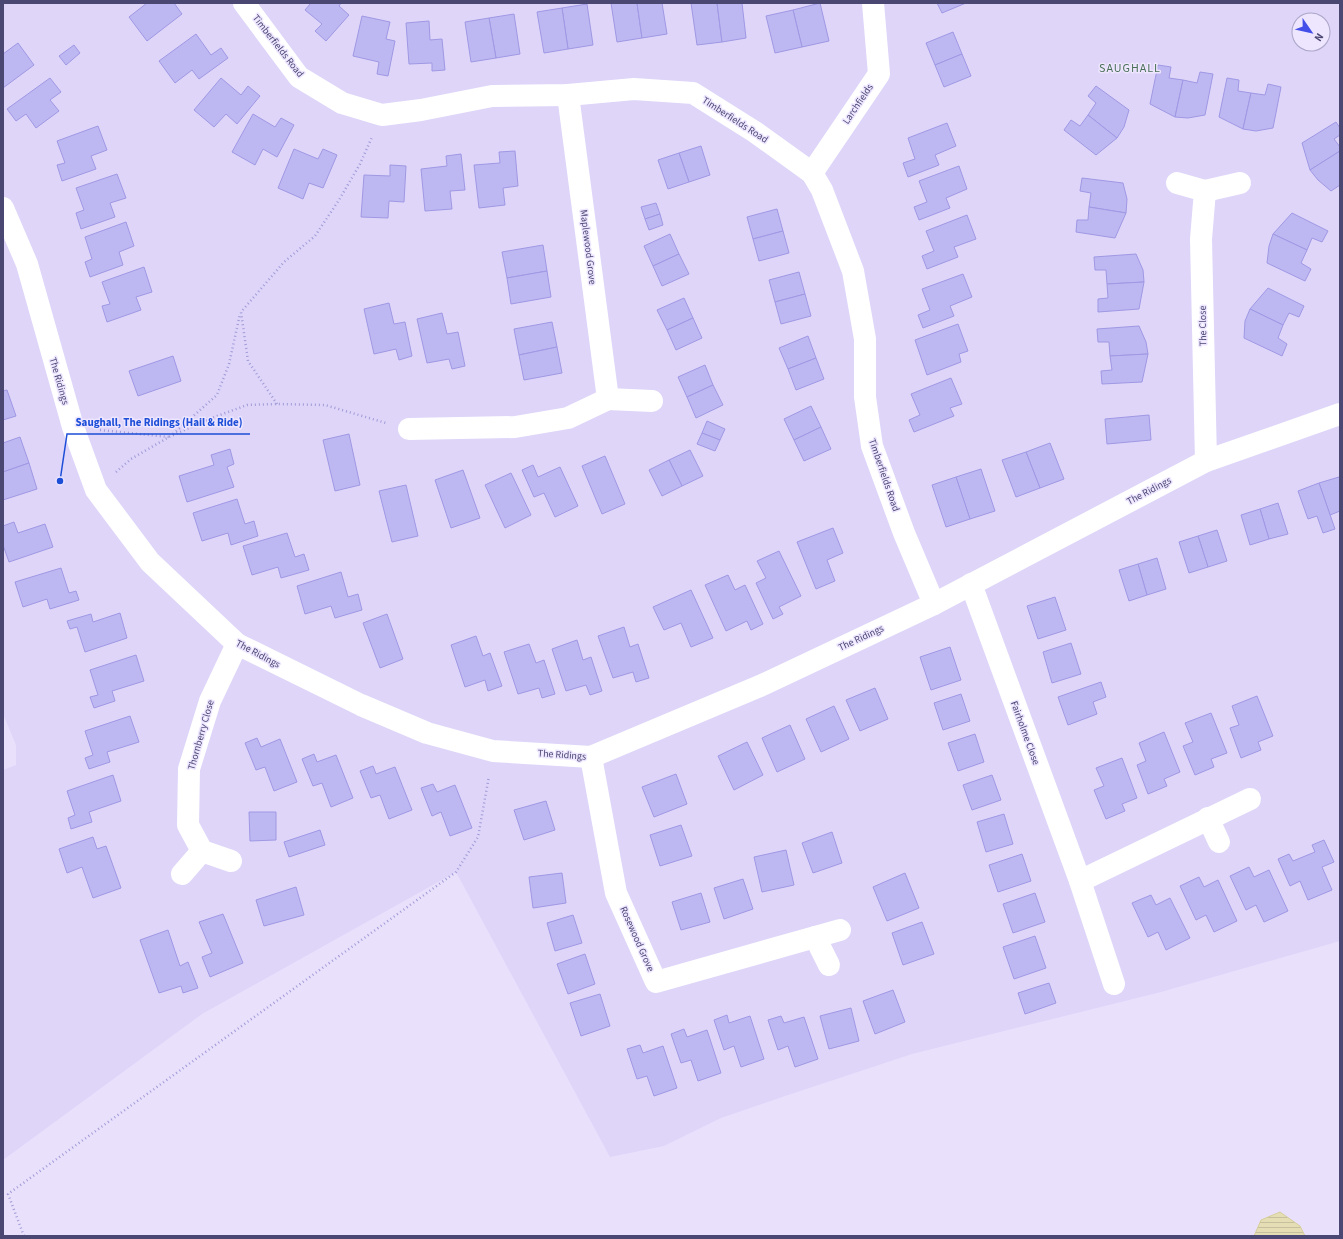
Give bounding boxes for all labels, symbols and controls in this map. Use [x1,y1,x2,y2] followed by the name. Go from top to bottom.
[249,12,307,80] street label: Timberfields Road
[1291,12,1331,52] north arrow
[1311,30,1327,45] text: N
[1099,60,1161,77] district label: SAUGHALL
[839,81,877,127] street label: Larchfields
[699,93,771,147] street label: Timberfields Road
[576,209,600,285] street label: Maplewood Grove
[1196,306,1210,346] street label: The Close
[46,356,72,406] street label: The Ridings
[67,411,250,434] callout: Saughall, The Ridings (Hail & Ride)
[75,415,243,430] text: Saughall, The Ridings (Hail & Ride)
[865,437,903,513] street label: Timberfields Road
[1124,473,1174,509] street label: The Ridings
[836,621,886,655] street label: The Ridings
[233,636,283,672] street label: The Ridings
[184,698,218,772] street label: Thornberry Close
[1007,699,1043,767] street label: Fairholme Close
[537,746,587,764] street label: The Ridings
[616,904,658,974] street label: Rosewood Grove

